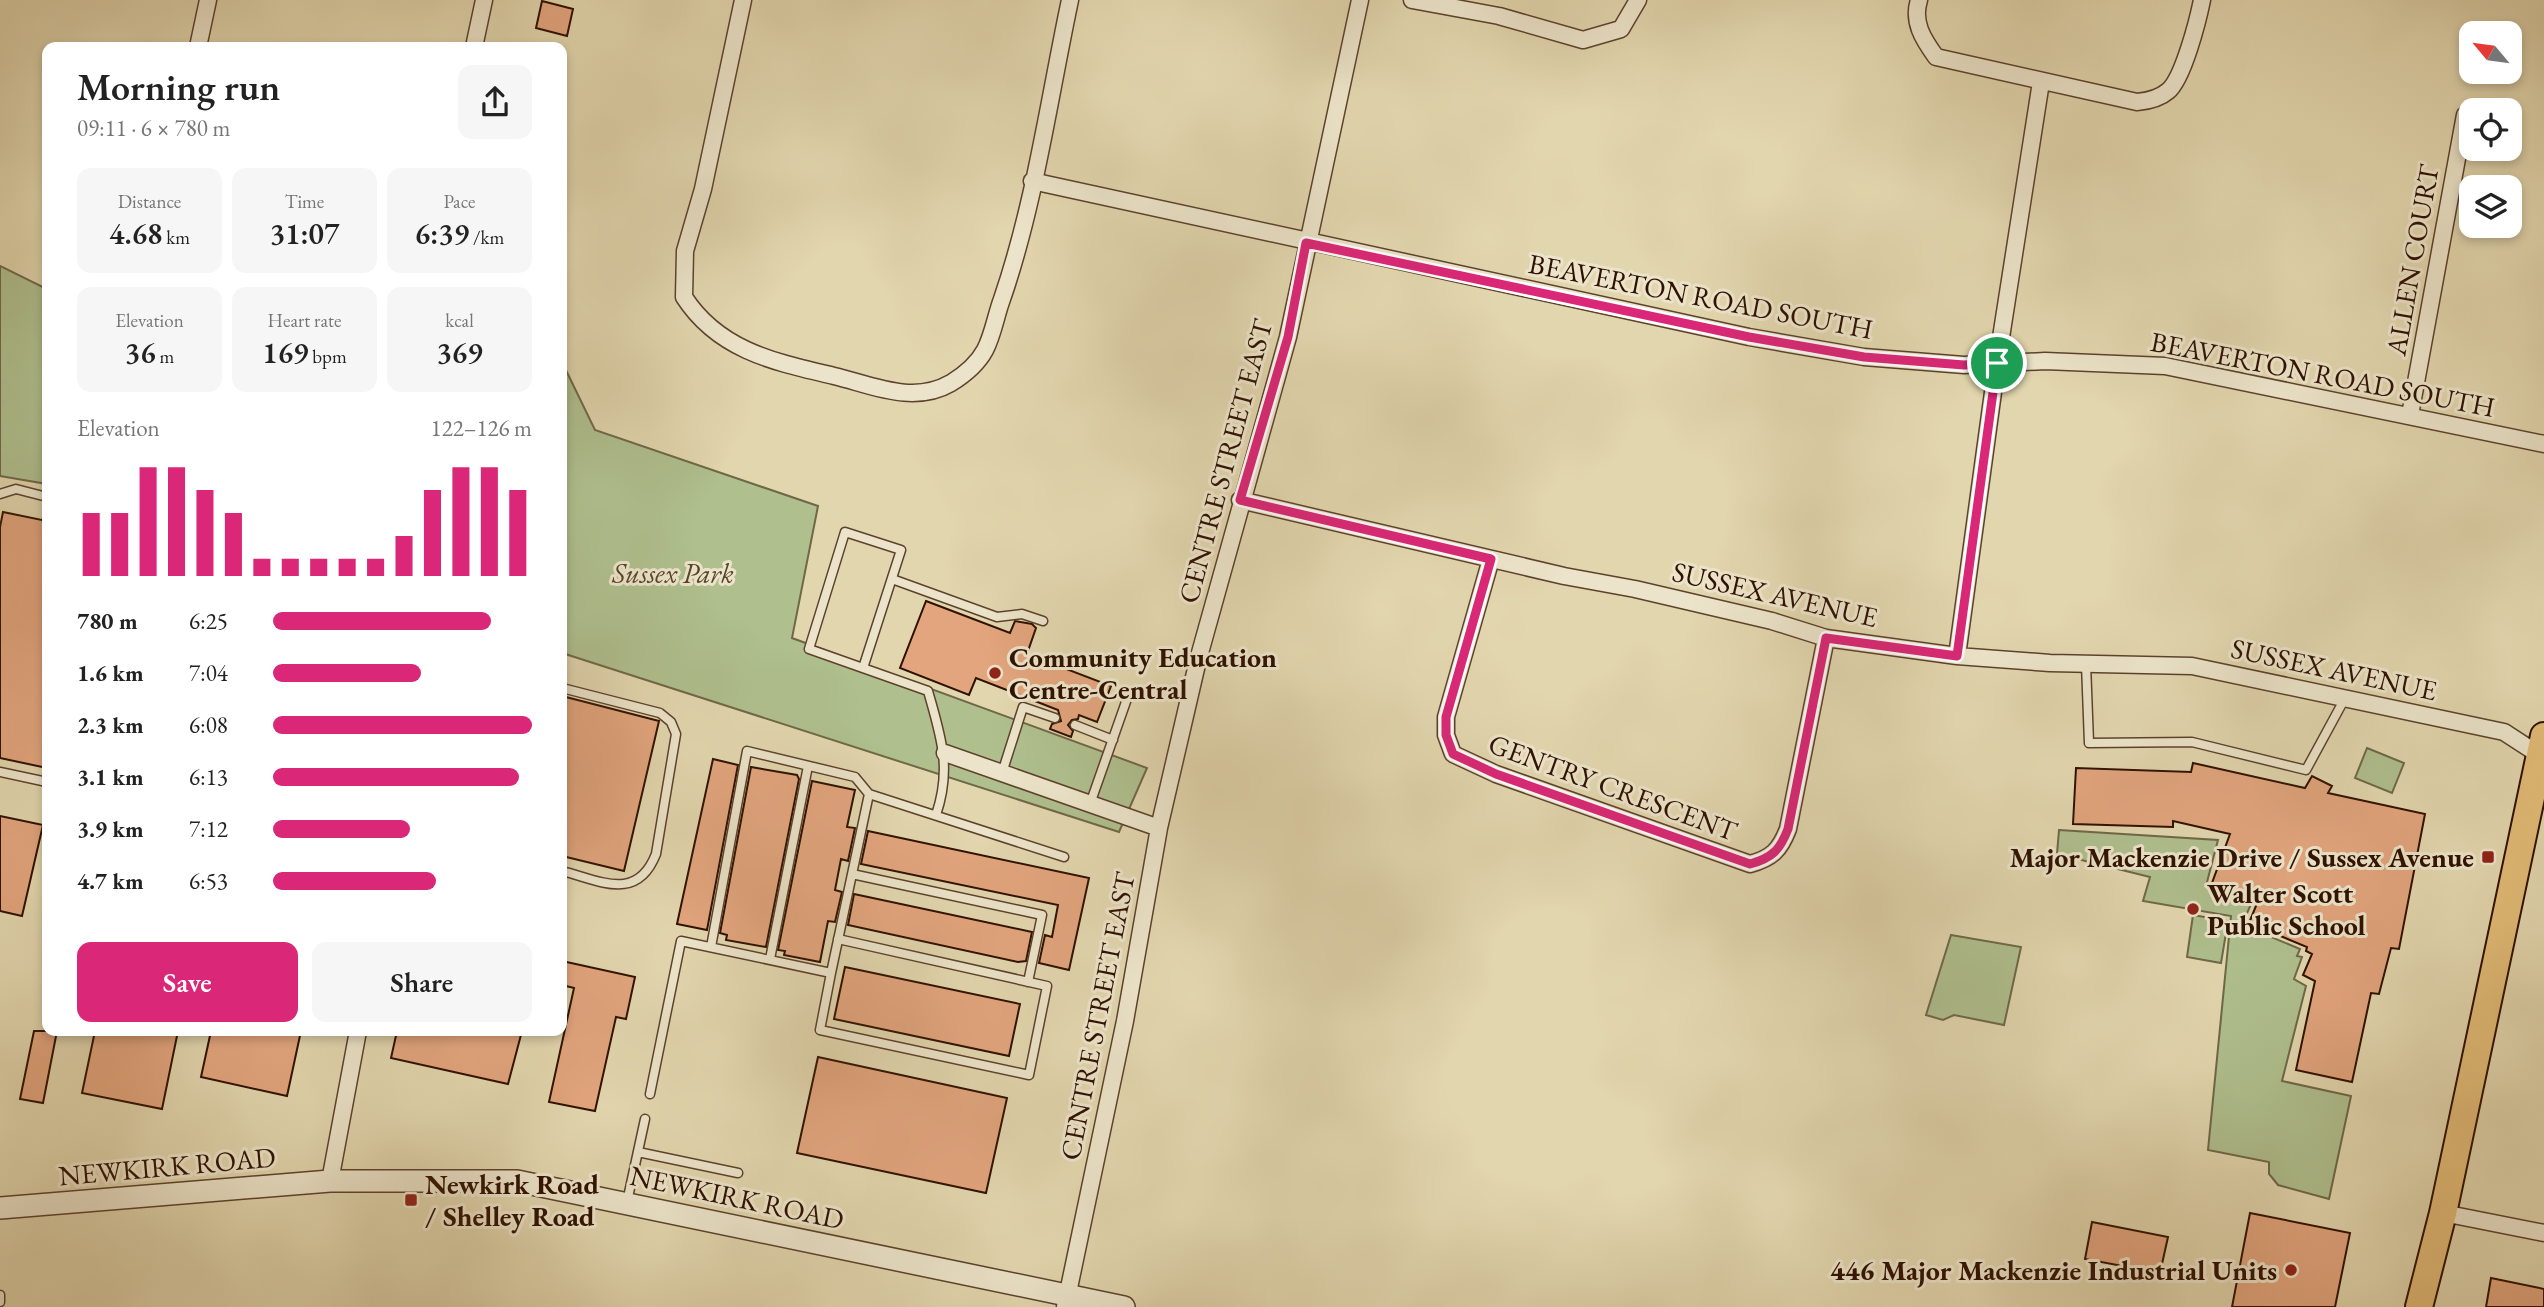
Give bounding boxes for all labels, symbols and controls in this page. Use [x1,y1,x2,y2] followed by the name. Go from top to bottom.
[2459,21,2522,84] north arrow
[2459,21,2522,238] map controls
[77,62,280,111] text: Morning run
[458,65,532,139] button: share
[2459,98,2522,161] button: locate
[77,113,230,143] text: 09:11 · 6 × 780 m
[2377,161,2447,359] street label: ALLEN COURT
[2459,175,2522,238] button: layers
[118,189,181,214] text: Distance
[285,189,324,214] text: Time
[444,189,475,214] text: Pace
[109,214,162,253] text: 4.68
[270,214,339,253] text: 31:07
[415,214,469,253] text: 6:39
[162,225,190,250] text: km
[469,225,504,250] text: /km
[1526,245,1876,347] street label: BEAVERTON ROAD SOUTH
[115,308,184,333] text: Elevation
[268,308,341,333] text: Heart rate
[445,308,474,333] text: kcal
[1170,315,1280,607] street label: CENTRE STREET EAST
[2148,323,2498,425] street label: BEAVERTON ROAD SOUTH
[125,333,156,372] text: 36
[262,333,308,372] text: 169
[436,333,483,372] text: 369
[1967,333,2027,393] pin
[156,344,174,369] text: m
[308,344,347,369] text: bpm
[1978,344,2016,382] icon: arrive
[77,413,160,443] text: Elevation
[431,413,532,443] text: 122–126 m
[1669,553,1881,635] street label: SUSSEX AVENUE
[611,555,734,591] park label: Sussex Park
[77,606,138,636] text: 780 m
[189,606,228,636] text: 6:25
[2228,630,2440,708] street label: SUSSEX AVENUE
[1009,639,1277,707] place label: Community Education Centre-Central
[77,658,144,688] text: 1.6 km
[189,658,228,688] text: 7:04
[987,665,1003,681] marker: Community Education Centre-Central
[77,710,144,740] text: 2.3 km
[189,710,228,740] text: 6:08
[1484,725,1742,849] street label: GENTRY CRESCENT
[77,762,144,792] text: 3.1 km
[189,762,228,792] text: 6:13
[77,814,144,844] text: 3.9 km
[189,814,228,844] text: 7:12
[2009,839,2474,875] place label: Major Mackenzie Drive / Sussex Avenue
[2480,849,2496,865] marker: Major Mackenzie Drive / Sussex Avenue
[77,866,144,896] text: 4.7 km
[189,866,228,896] text: 6:53
[1051,869,1143,1163] street label: CENTRE STREET EAST
[2207,875,2365,943] place label: Walter Scott Public School
[2185,901,2201,917] marker: Walter Scott Public School
[77,942,298,1022] button: Save
[312,942,532,1022] button: Share
[57,1139,277,1193] street label: NEWKIRK ROAD
[627,1157,847,1237] street label: NEWKIRK ROAD
[425,1166,599,1234] place label: Newkirk Road / Shelley Road
[403,1192,419,1208] marker: Newkirk Road / Shelley Road
[1830,1252,2277,1288] place label: 446 Major Mackenzie Industrial Units
[2283,1262,2299,1278] marker: 446 Major Mackenzie Industrial Units

